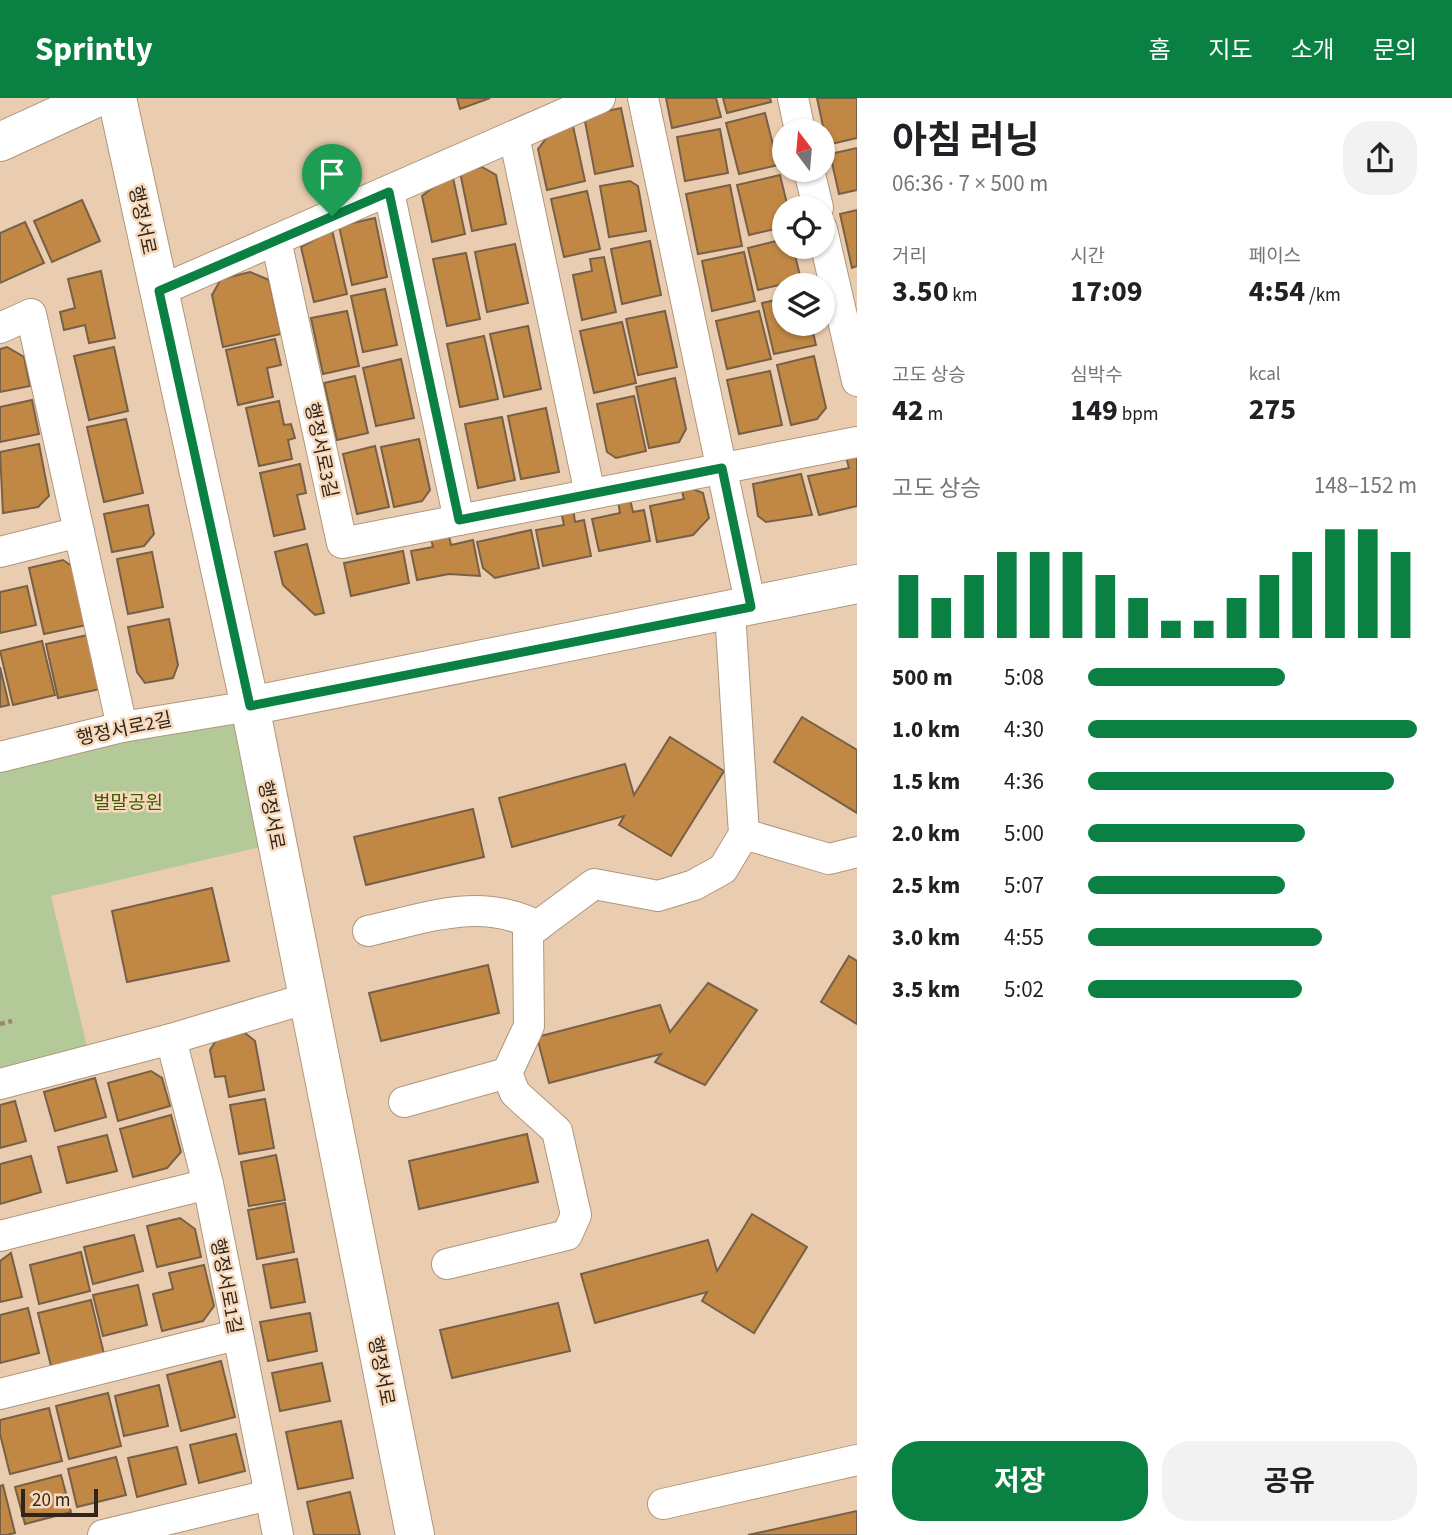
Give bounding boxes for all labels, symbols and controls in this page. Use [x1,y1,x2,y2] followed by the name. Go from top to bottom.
[35,26,153,73] text: Sprintly
[1148,33,1170,68] text: 홈
[1208,33,1253,68] text: 지도
[1291,33,1335,68] text: 소개
[1373,33,1417,68] text: 문의
[892,114,1039,168] text: 아침 러닝
[772,119,835,182] north arrow
[772,119,835,336] map controls
[1343,121,1417,195] button: share
[302,144,362,216] pin
[313,155,351,193] icon: arrive
[892,167,1048,200] text: 06:36 · 7 × 500 m
[121,183,162,257] street label: 행정서로
[772,196,835,259] button: locate
[892,243,927,270] text: 거리
[1070,243,1105,270] text: 시간
[1249,243,1301,270] text: 페이스
[892,270,949,313] text: 3.50
[1070,270,1143,313] text: 17:09
[1249,270,1305,313] text: 4:54
[772,273,835,336] button: layers
[949,282,978,309] text: km
[1305,282,1341,309] text: /km
[1249,361,1281,388] text: kcal
[892,362,966,389] text: 고도 상승
[1070,362,1123,389] text: 심박수
[1249,388,1296,431] text: 275
[892,389,924,432] text: 42
[1070,389,1118,432] text: 149
[297,400,344,500] street label: 행정서로3길
[924,401,943,428] text: m
[1118,401,1158,428] text: bpm
[1314,469,1417,502] text: 148–152 m
[892,472,981,505] text: 고도 상승
[892,661,953,694] text: 500 m
[1004,661,1044,694] text: 5:08
[74,706,174,753] street label: 행정서로2길
[892,713,960,746] text: 1.0 km
[1004,713,1044,746] text: 4:30
[892,765,960,798] text: 1.5 km
[1004,765,1044,798] text: 4:36
[251,778,290,852] street label: 행정서로
[93,790,163,817] park label: 벌말공원
[892,817,960,850] text: 2.0 km
[1004,817,1044,850] text: 5:00
[892,869,960,902] text: 2.5 km
[1004,869,1044,902] text: 5:07
[892,921,960,954] text: 3.0 km
[1004,921,1044,954] text: 4:55
[892,973,960,1006] text: 3.5 km
[1004,973,1044,1006] text: 5:02
[203,1236,248,1336] street label: 행정서로1길
[361,1334,400,1408] street label: 행정서로
[892,1441,1148,1521] button: 저장
[1162,1441,1417,1521] button: 공유
[21,1486,98,1518] scale bar
[32,1487,70,1514] text: 20 m

